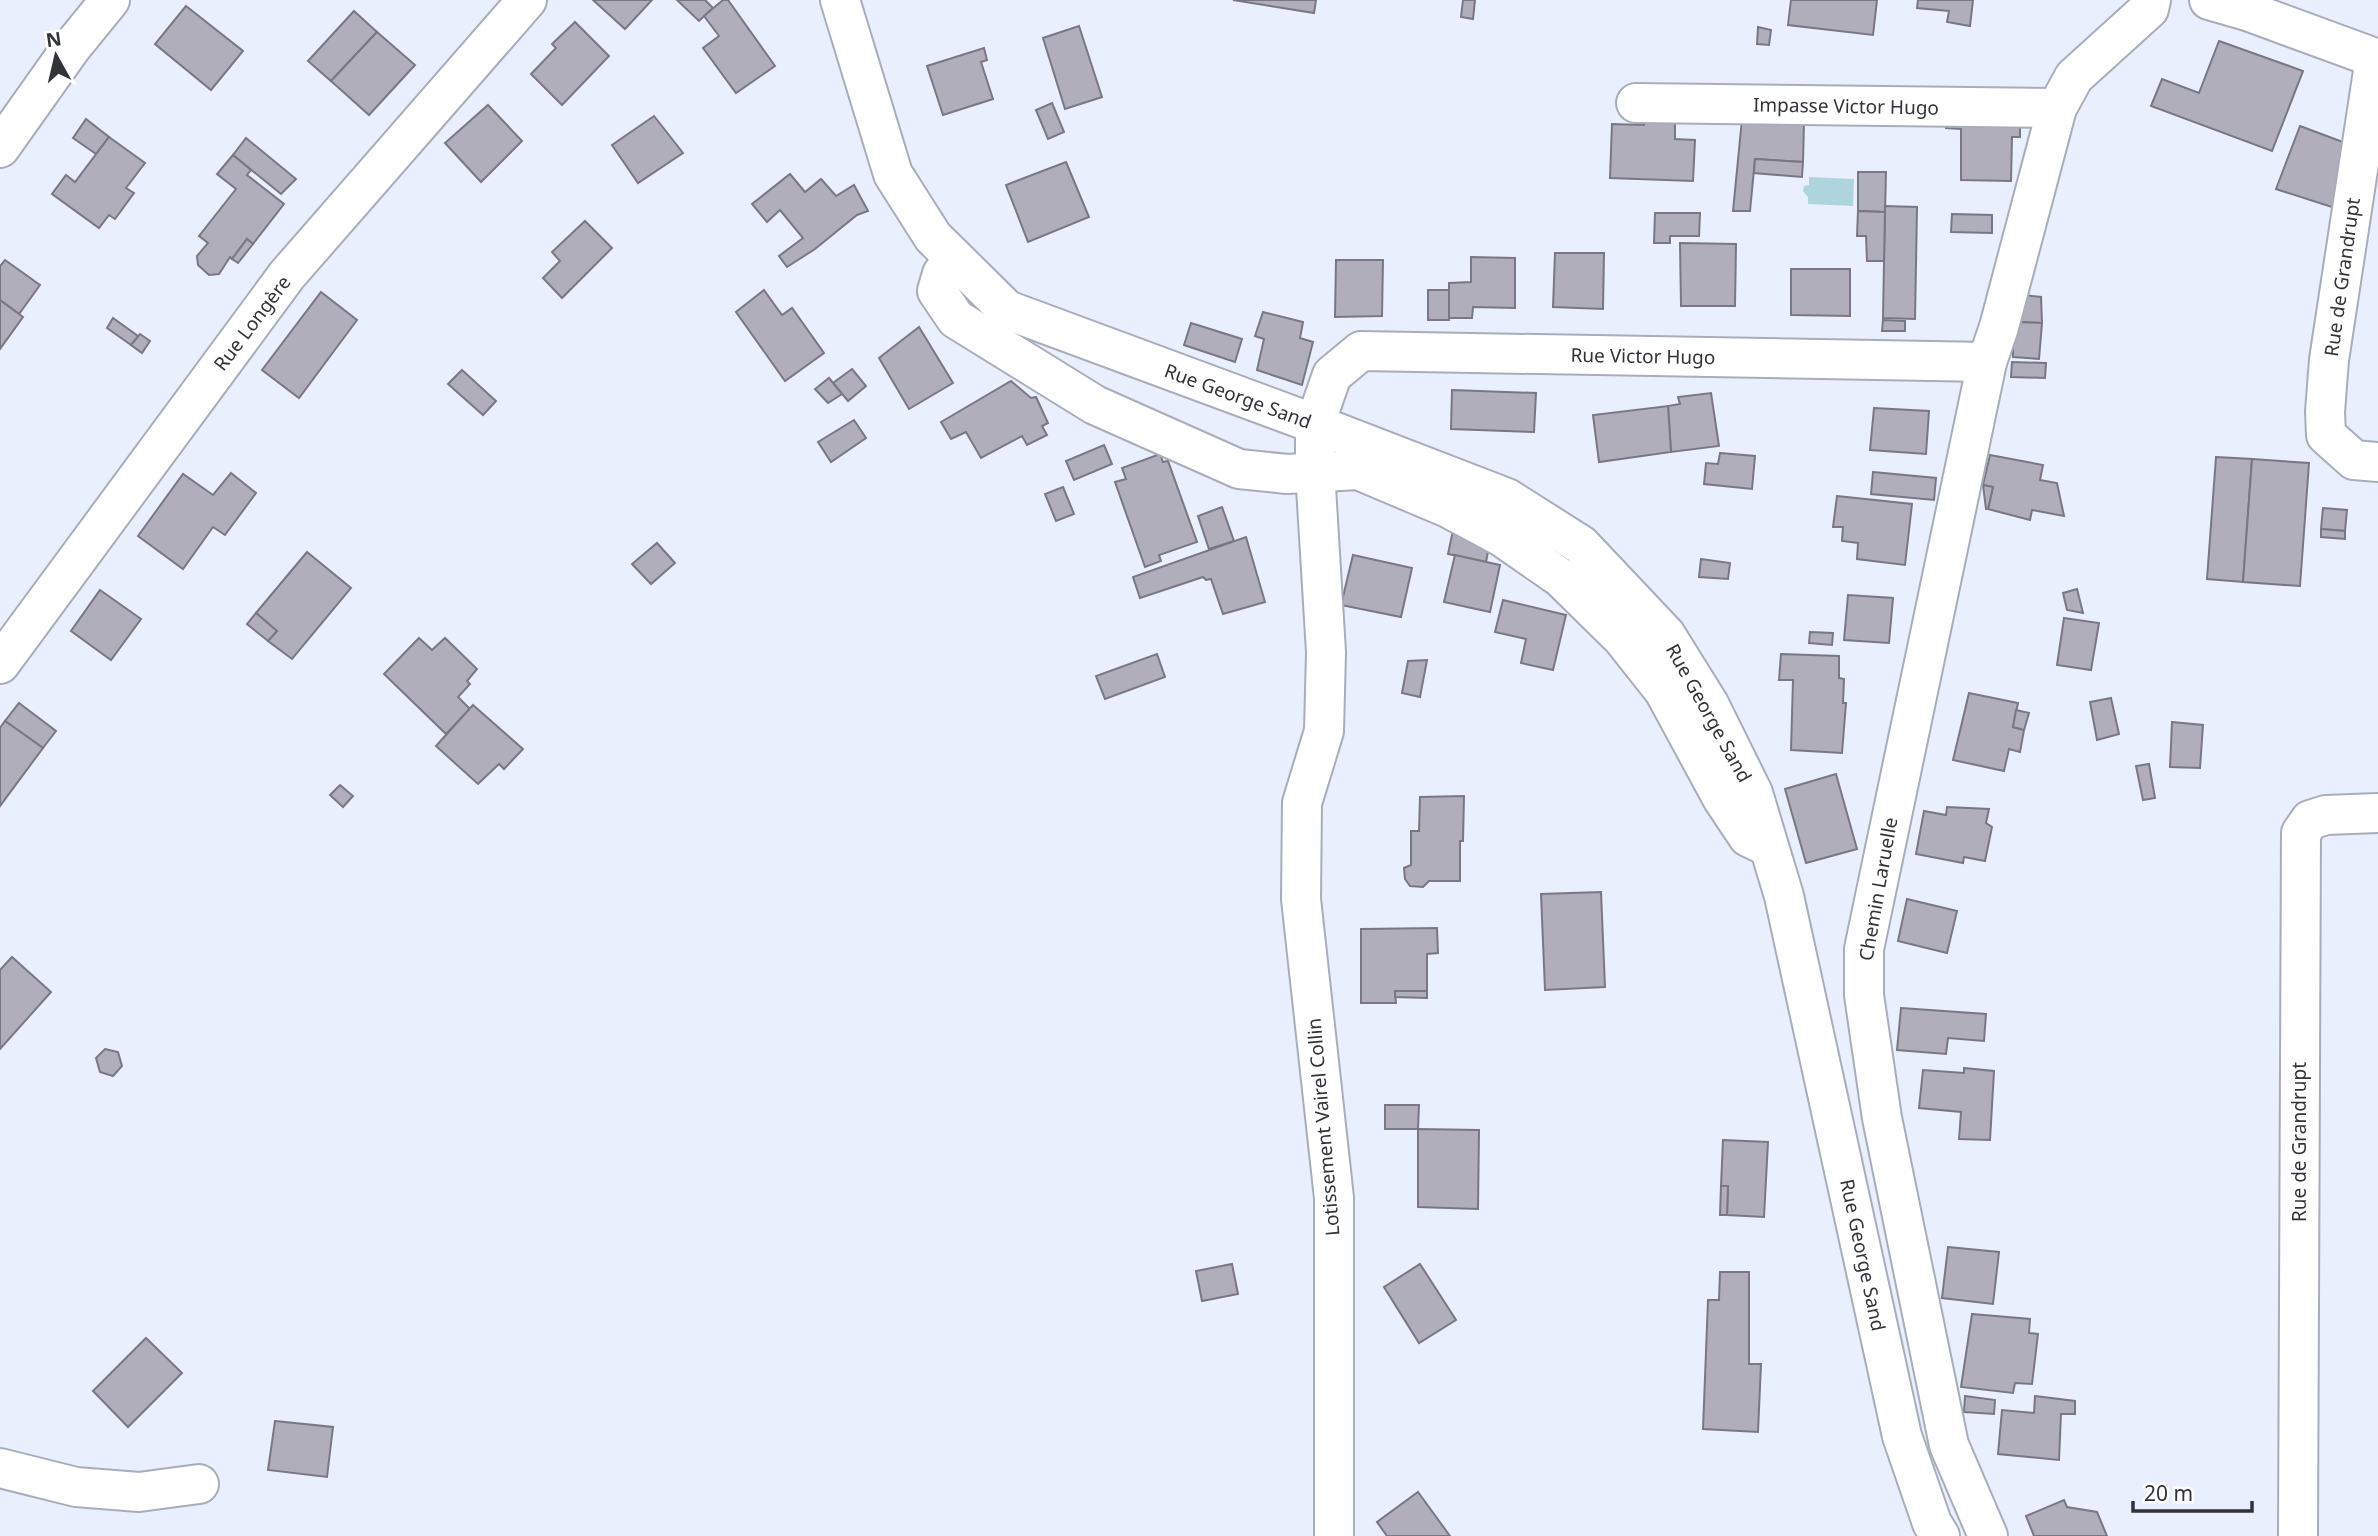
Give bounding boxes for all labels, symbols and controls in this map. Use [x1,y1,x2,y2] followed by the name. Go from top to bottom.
[21,21,91,91] north arrow
[44,25,63,53] text: N
[1753,91,1939,121] street label: Impasse Victor Hugo
[2318,196,2366,358] street label: Rue de Grandrupt
[208,270,296,376] street label: Rue Longère
[1570,342,1716,370] street label: Rue Victor Hugo
[1161,357,1315,435] street label: Rue George Sand
[1660,639,1758,787] street label: Rue George Sand
[1853,815,1903,963] street label: Chemin Laruelle
[1301,1017,1345,1237] street label: Lotissement Vairel Collin
[2286,1062,2312,1222] street label: Rue de Grandrupt
[1834,1177,1892,1333] street label: Rue George Sand
[2133,1470,2252,1514] scale bar
[2144,1479,2193,1507] text: 20 m

